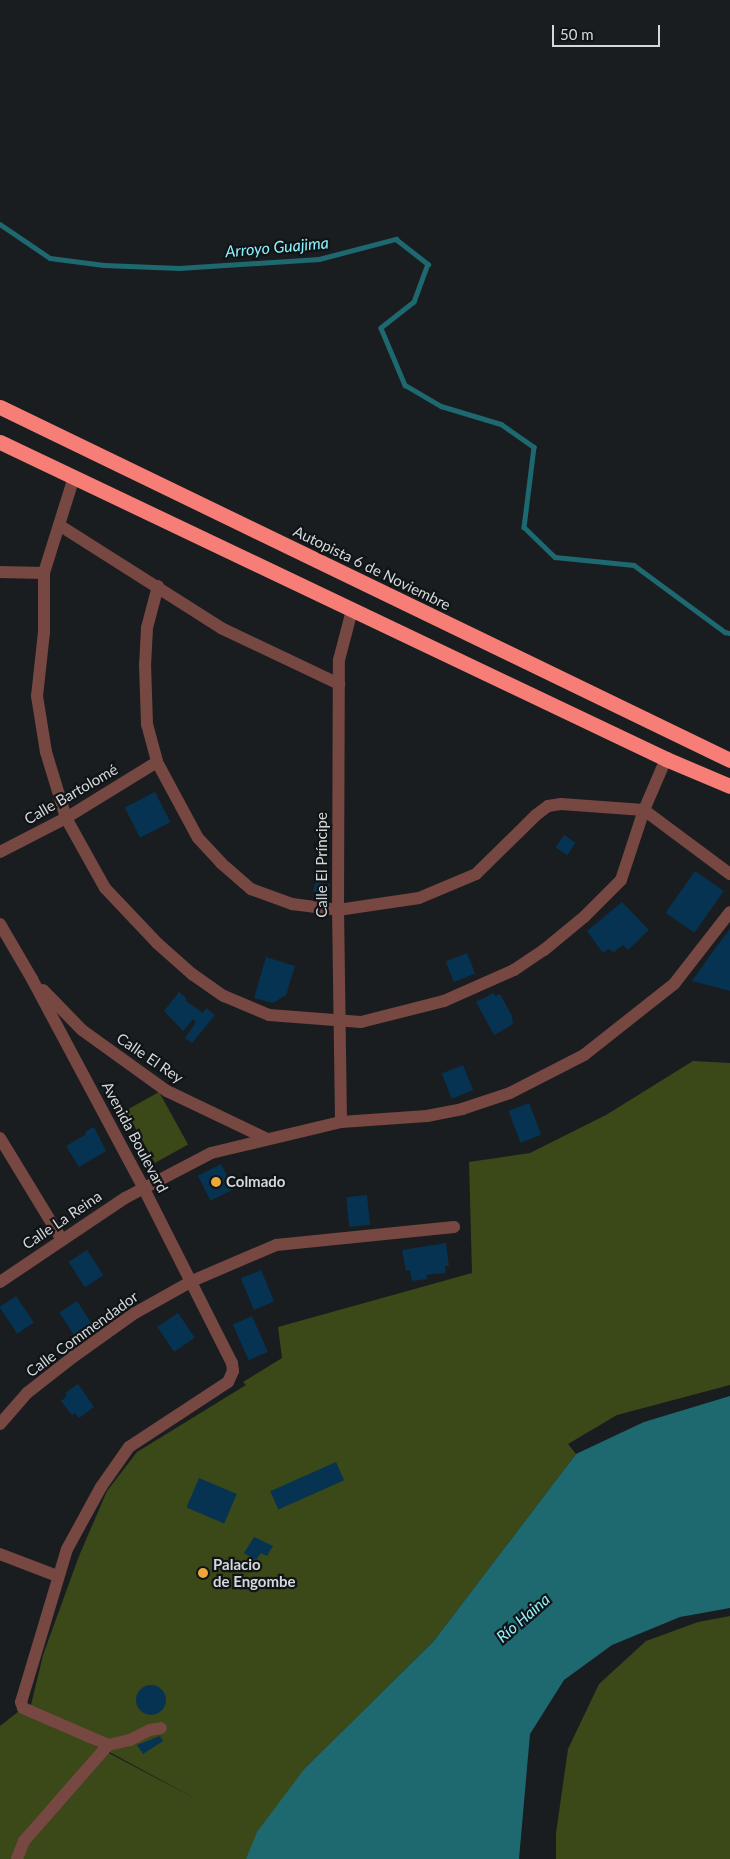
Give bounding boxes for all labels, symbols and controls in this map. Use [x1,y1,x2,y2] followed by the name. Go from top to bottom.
[555,15,662,47] scale bar
[560,25,594,43] text: 50 m
[224,233,330,261] water label: Arroyo Guajima
[290,522,454,614] street label: Autopista 6 de Noviembre
[21,760,121,828] street label: Calle Bartolomé
[313,812,331,918] street label: Calle El Príncipe
[113,1029,187,1087] street label: Calle El Rey
[98,1078,172,1196] street label: Avenida Boulevard
[226,1173,285,1191] place label: Colmado
[210,1176,222,1188] marker: Colmado
[19,1187,105,1253] street label: Calle La Reina
[23,1287,141,1381] street label: Calle Commendador
[213,1555,296,1590] place label: Palacio de Engombe
[197,1567,209,1579] marker: Palacio de Engombe
[492,1590,554,1646] water label: Río Haina

